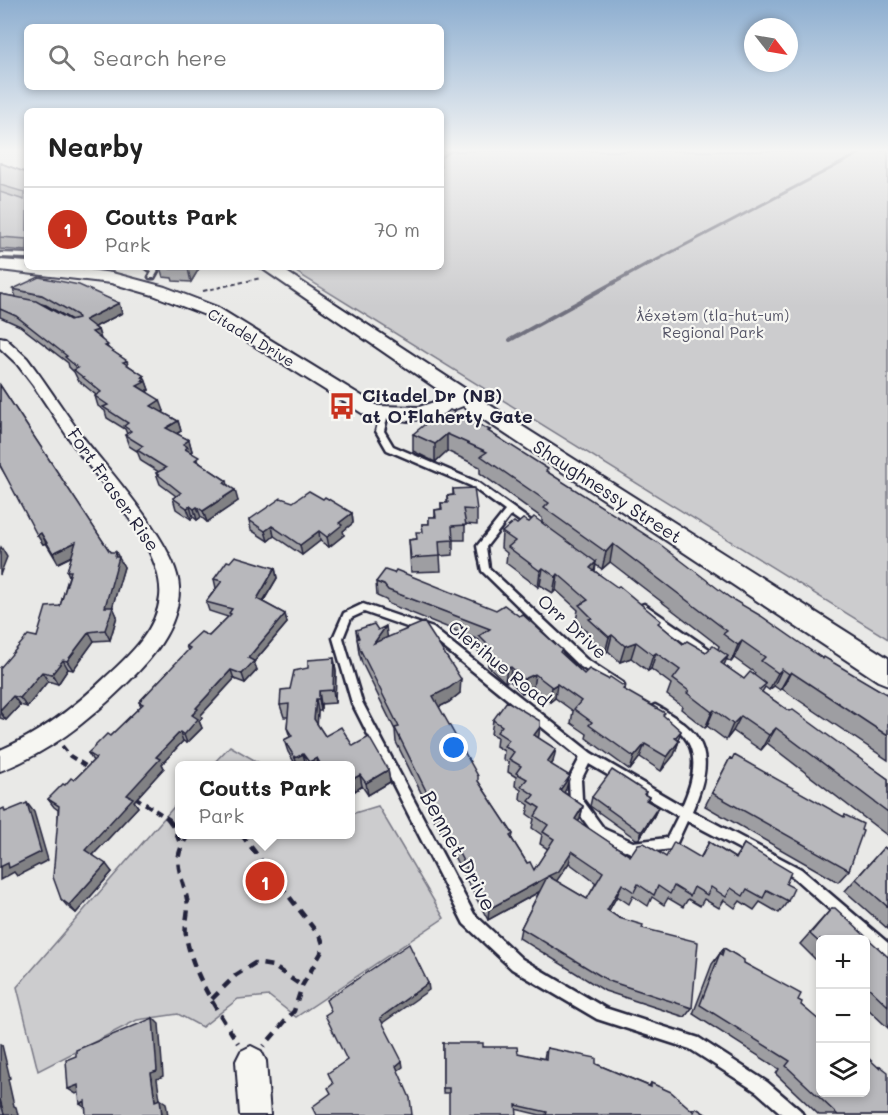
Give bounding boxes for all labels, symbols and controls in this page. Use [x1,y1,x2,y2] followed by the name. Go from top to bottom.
[744,18,798,72] north arrow
[24,24,444,90] search box
[45,41,78,74] icon: search
[93,43,227,72] text: Search here
[48,130,143,164] text: Nearby
[105,202,238,231] text: Coutts Park
[63,216,72,242] text: 1
[374,216,420,242] text: 70 m
[105,231,150,257] text: Park
[204,303,299,371] street label: Citadel Drive
[637,305,789,342] park label: ƛ̓éxətəm (tla-hut-um) Regional Park
[362,383,533,428] place label: Citadel Dr (NB) at O'Flaherty Gate
[327,391,357,421] bus stop icon: Citadel Dr (NB) at O'Flaherty Gate
[62,423,165,556] street label: Fort Fraser Rise
[528,434,687,548] street label: Shaughnessy Street
[533,589,613,664] street label: Orr Drive
[444,615,556,712] street label: Clerihue Road
[439,733,468,762] your location
[175,761,355,839] popup
[199,773,331,802] text: Coutts Park
[415,785,504,915] street label: Bennet Drive
[199,802,244,828] text: Park
[246,858,284,904] pin: 1
[816,935,870,1097] map controls
[816,935,870,989] button: +
[816,989,870,1043] button: −
[816,1043,870,1097] button: layers

